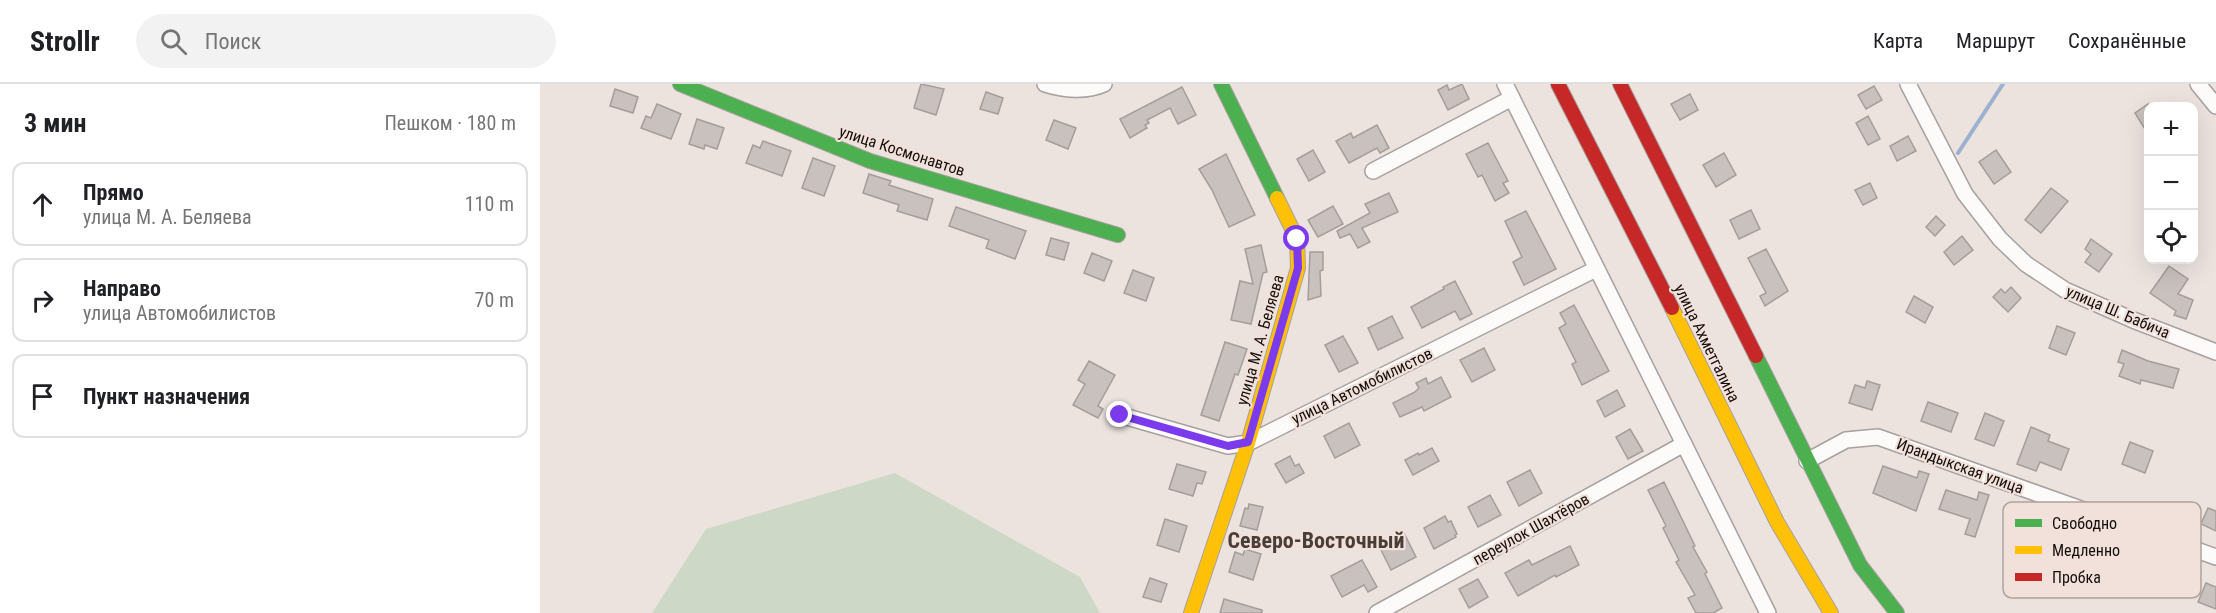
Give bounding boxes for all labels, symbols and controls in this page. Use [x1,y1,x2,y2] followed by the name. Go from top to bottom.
[136,14,556,68] search box
[30,25,100,58] text: Strollr
[157,25,190,58] icon: search
[205,29,261,54] text: Поиск
[1873,29,1923,53] text: Карта
[1956,29,2035,53] text: Маршрут
[2068,29,2186,53] text: Сохранённые
[2144,102,2198,264] map controls
[2144,102,2198,156] button: +
[24,108,86,138] text: 3 мин
[384,111,516,135] text: Пешком · 180 m
[837,122,967,180] street label: улица Космонавтов
[2144,156,2198,210] button: −
[83,180,144,205] text: Прямо
[26,188,59,221] icon: ahead
[465,192,514,216] text: 110 m
[83,205,252,229] text: улица М. А. Беляева
[2144,210,2198,264] button: locate
[1283,225,1309,251] route start
[1232,273,1288,407] street label: улица М. А. Беляева
[83,276,161,301] text: Направо
[1670,281,1744,405] street label: улица Ахметгалина
[2063,282,2173,342] street label: улица Ш. Бабича
[26,284,59,317] icon: right
[475,288,514,312] text: 70 m
[83,301,276,325] text: улица Автомобилистов
[1288,344,1436,428] street label: улица Автомобилистов
[26,380,59,413] icon: arrive
[83,384,250,409] text: Пункт назначения
[1106,401,1132,427] route end
[1894,434,2026,498] street label: Ирандыкская улица
[1469,489,1593,569] street label: переулок Шахтёров
[2003,502,2201,598] legend
[2052,514,2117,533] text: Свободно
[1227,528,1405,553] district label: Северо-Восточный
[2052,541,2120,560] text: Медленно
[2052,568,2101,587] text: Пробка

